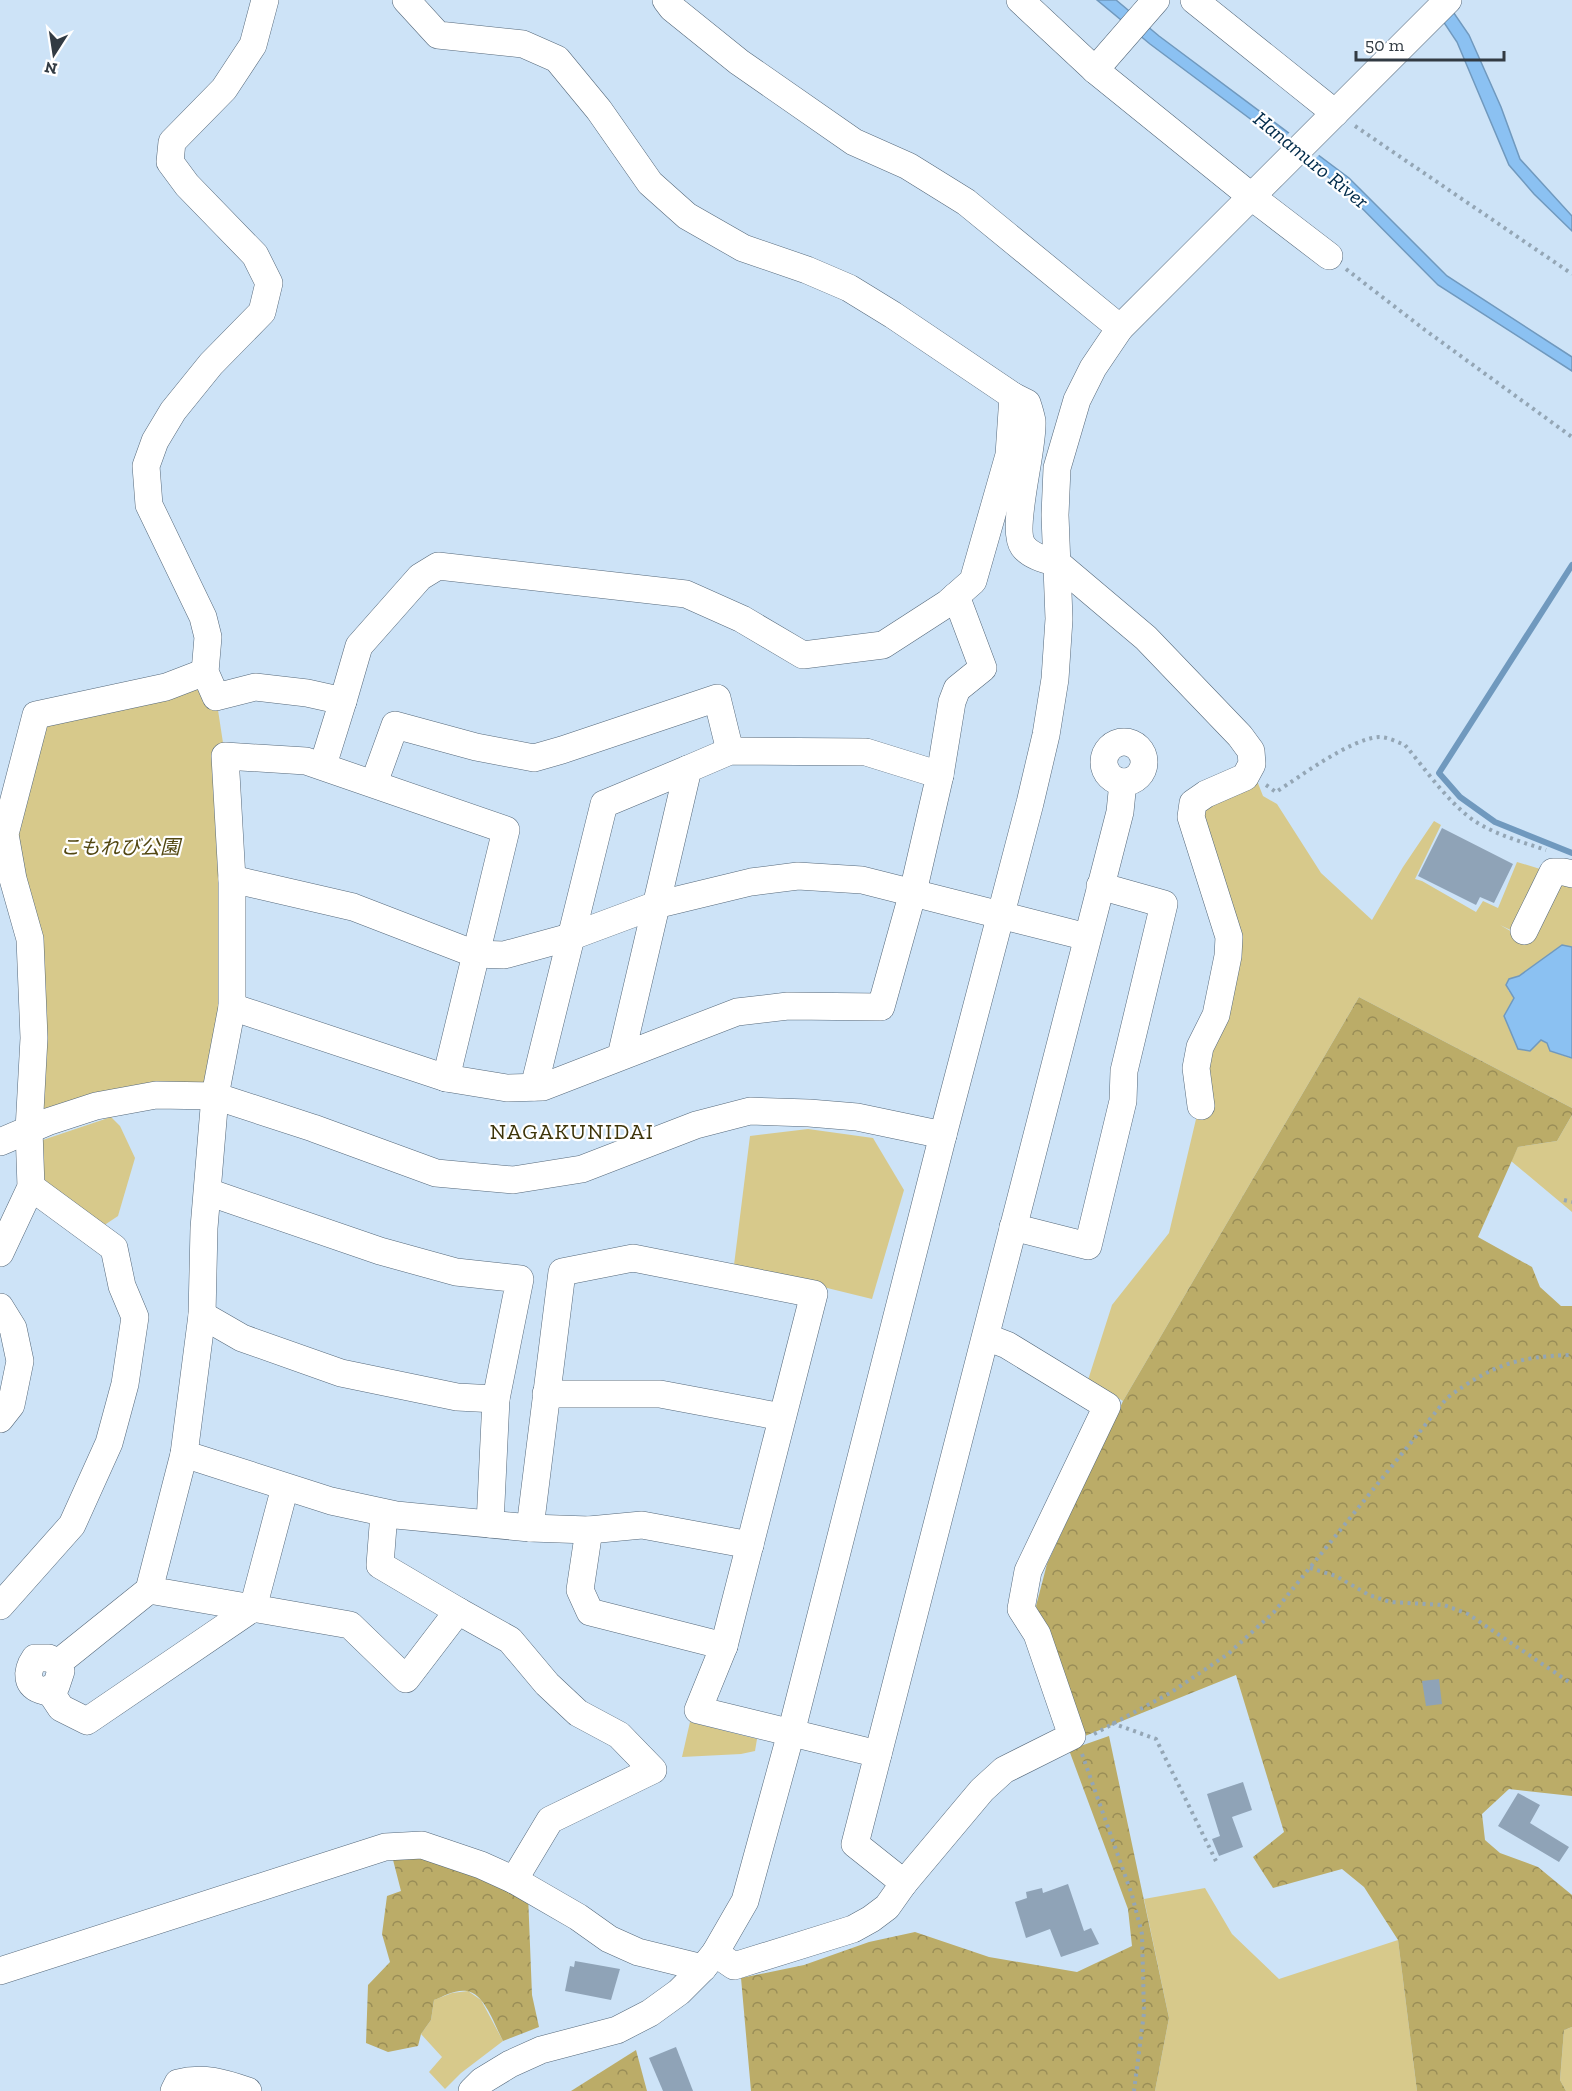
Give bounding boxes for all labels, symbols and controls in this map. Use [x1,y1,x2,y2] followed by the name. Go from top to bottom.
[24,24,84,84] north arrow
[1356,24,1504,62] scale bar
[1365,34,1405,56] text: 50 m
[43,58,59,79] text: N
[1249,106,1374,214] water label: Hanamuro River
[60,835,183,859] park label: こもれび公園
[490,1118,654,1145] district label: NAGAKUNIDAI

